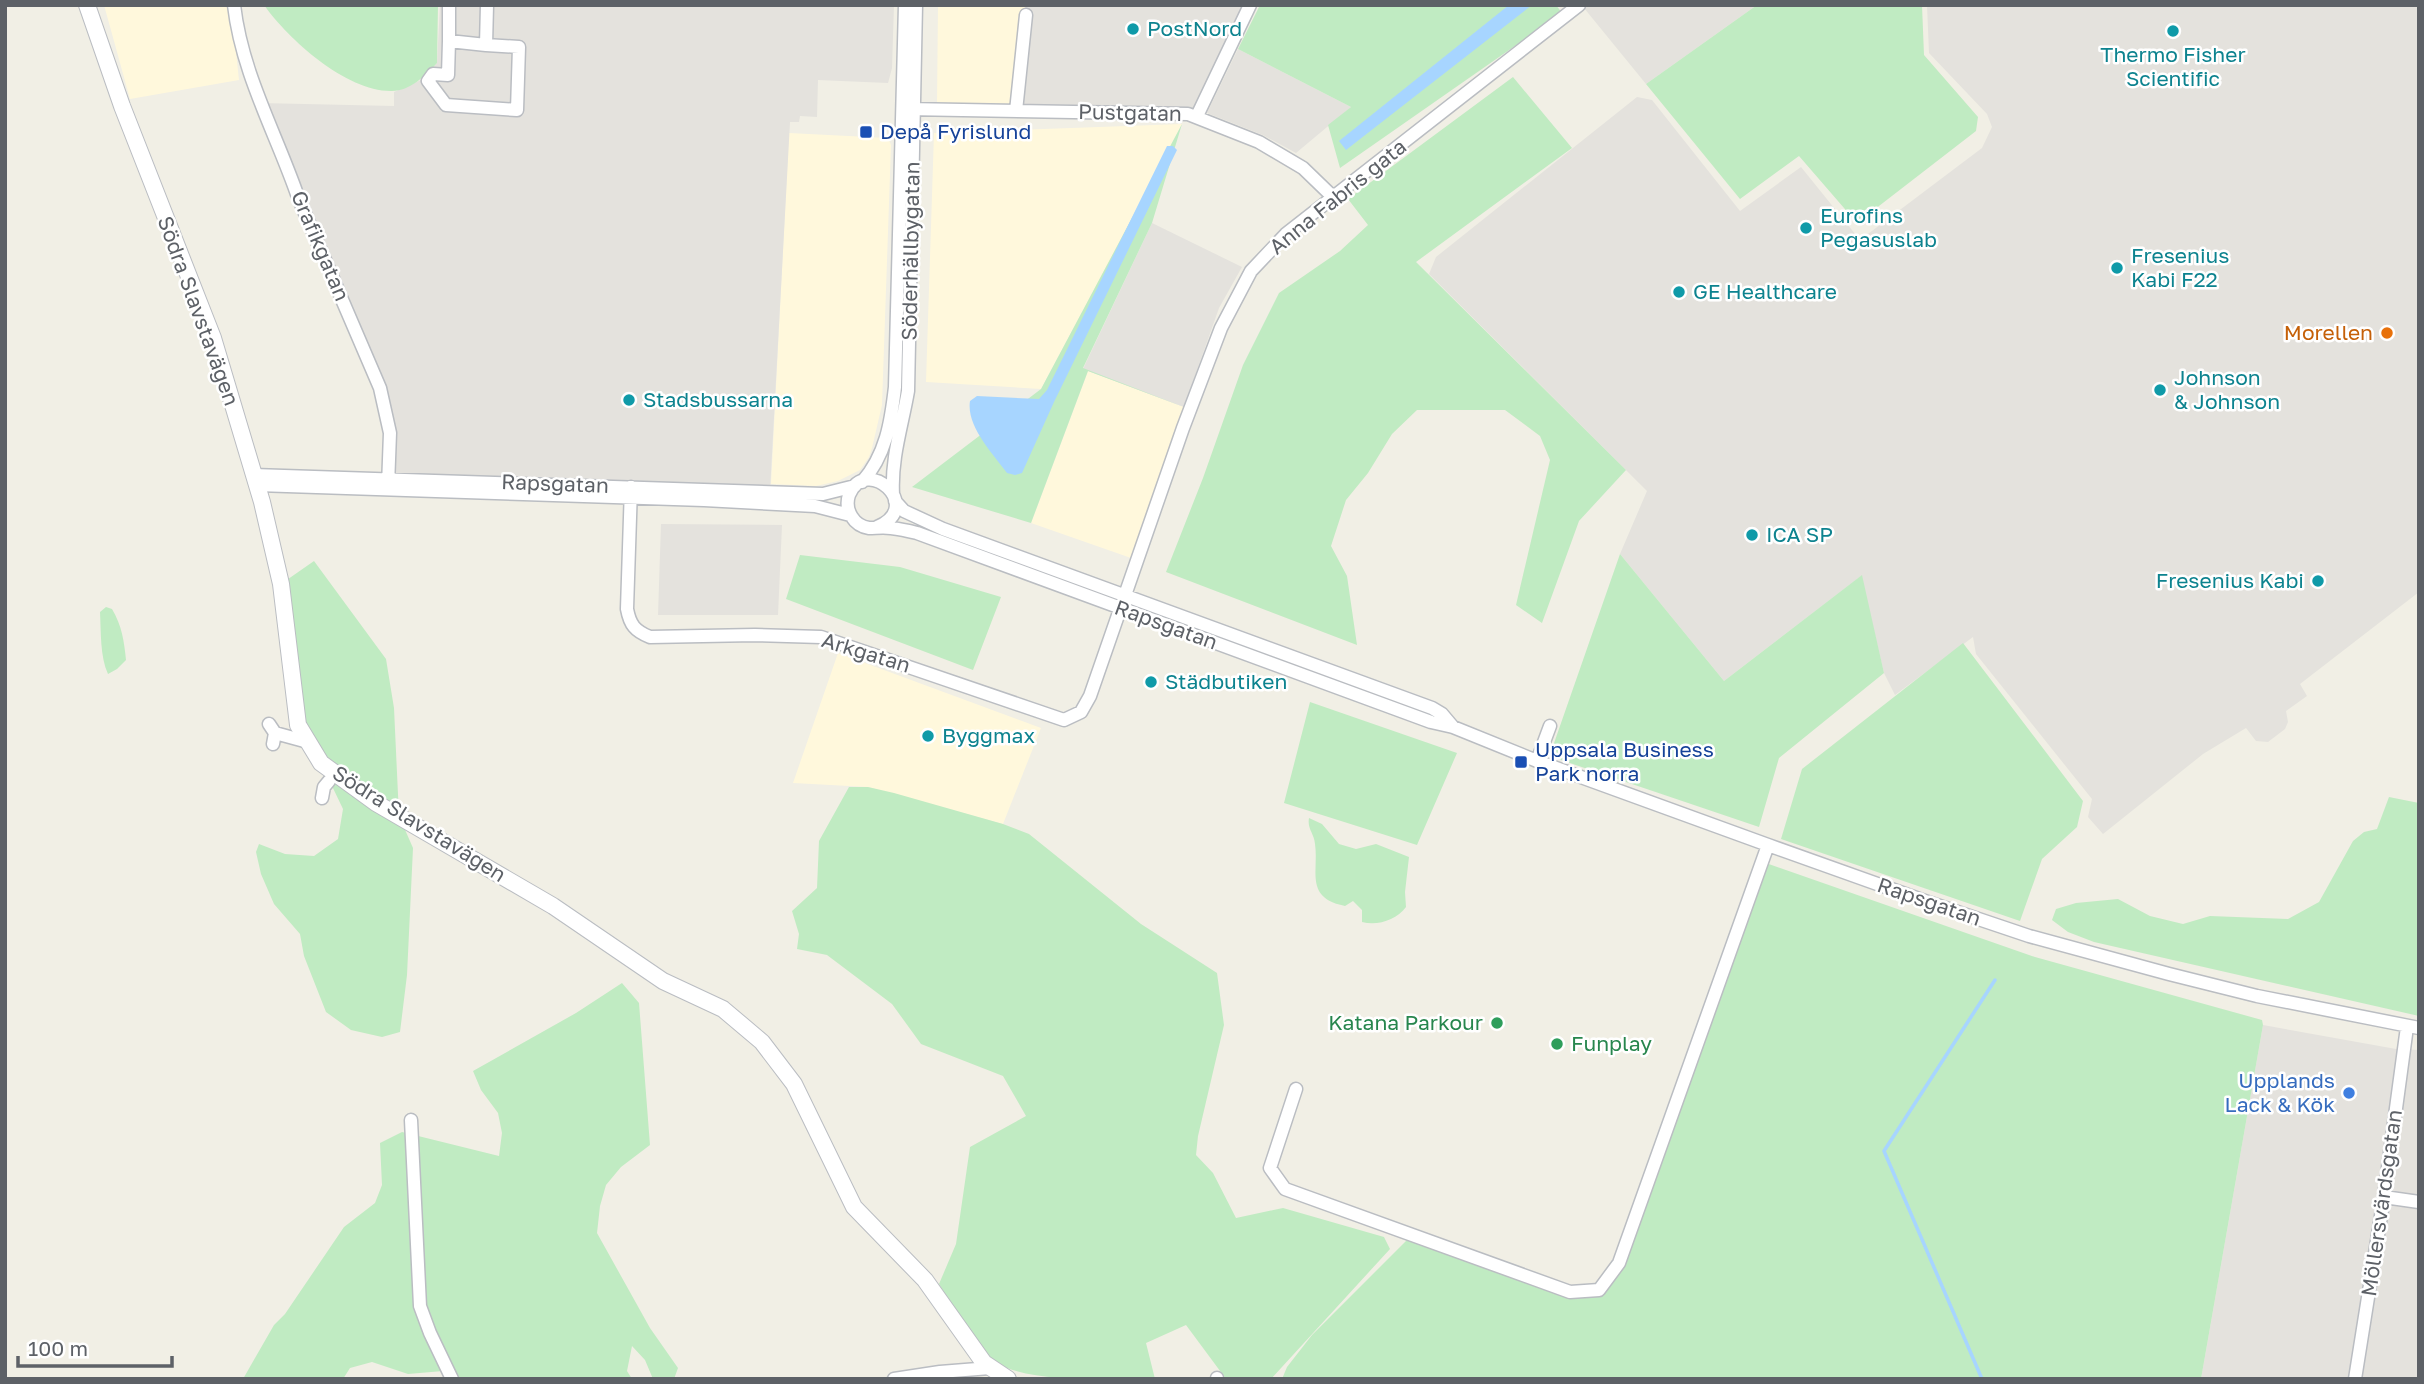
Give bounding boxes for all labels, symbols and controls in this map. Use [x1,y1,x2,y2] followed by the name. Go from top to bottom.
[1147,15,1242,41] place label: PostNord
[1125,21,1141,37] marker: PostNord
[2165,23,2181,39] marker: Thermo Fisher Scientific
[2100,41,2246,91] place label: Thermo Fisher Scientific
[1078,98,1182,126] street label: Pustgatan
[880,118,1031,144] place label: Depå Fyrislund
[858,124,874,140] marker: Depå Fyrislund
[1264,133,1411,259] street label: Anna Fabris gata
[895,161,925,341] street label: Söderhällbygatan
[286,187,356,305] street label: Grafikgatan
[1820,202,1937,252] place label: Eurofins Pegasuslab
[153,212,245,409] street label: Södra Slavstavägen
[1798,220,1814,236] marker: Eurofins Pegasuslab
[2131,242,2229,292] place label: Fresenius Kabi F22
[2109,260,2125,276] marker: Fresenius Kabi F22
[1693,278,1837,304] place label: GE Healthcare
[1671,284,1687,300] marker: GE Healthcare
[2284,319,2373,345] place label: Morellen
[2379,325,2395,341] marker: Morellen
[2174,364,2280,414] place label: Johnson & Johnson
[2152,382,2168,398] marker: Johnson & Johnson
[643,386,793,412] place label: Stadsbussarna
[621,392,637,408] marker: Stadsbussarna
[501,468,609,498] street label: Rapsgatan
[1766,521,1833,547] place label: ICA SP
[1744,527,1760,543] marker: ICA SP
[2156,567,2304,593] place label: Fresenius Kabi
[2310,573,2326,589] marker: Fresenius Kabi
[1111,593,1221,655] street label: Rapsgatan
[819,626,914,678] street label: Arkgatan
[1165,668,1287,694] place label: Städbutiken
[1143,674,1159,690] marker: Städbutiken
[942,722,1035,748] place label: Byggmax
[920,728,936,744] marker: Byggmax
[1535,736,1714,786] place label: Uppsala Business Park norra
[1513,754,1529,770] marker: Uppsala Business Park norra
[328,759,511,887] street label: Södra Slavstavägen
[1874,871,1984,931] street label: Rapsgatan
[1328,1009,1483,1035] place label: Katana Parkour
[1489,1015,1505,1031] marker: Katana Parkour
[1571,1030,1652,1056] place label: Funplay
[1549,1036,1565,1052] marker: Funplay
[2225,1067,2335,1117] place label: Upplands Lack & Kök
[2341,1085,2357,1101] marker: Upplands Lack & Kök
[2355,1108,2407,1298] street label: Möllersvärdsgatan
[18,1324,172,1368] scale bar
[28,1335,88,1361] text: 100 m

